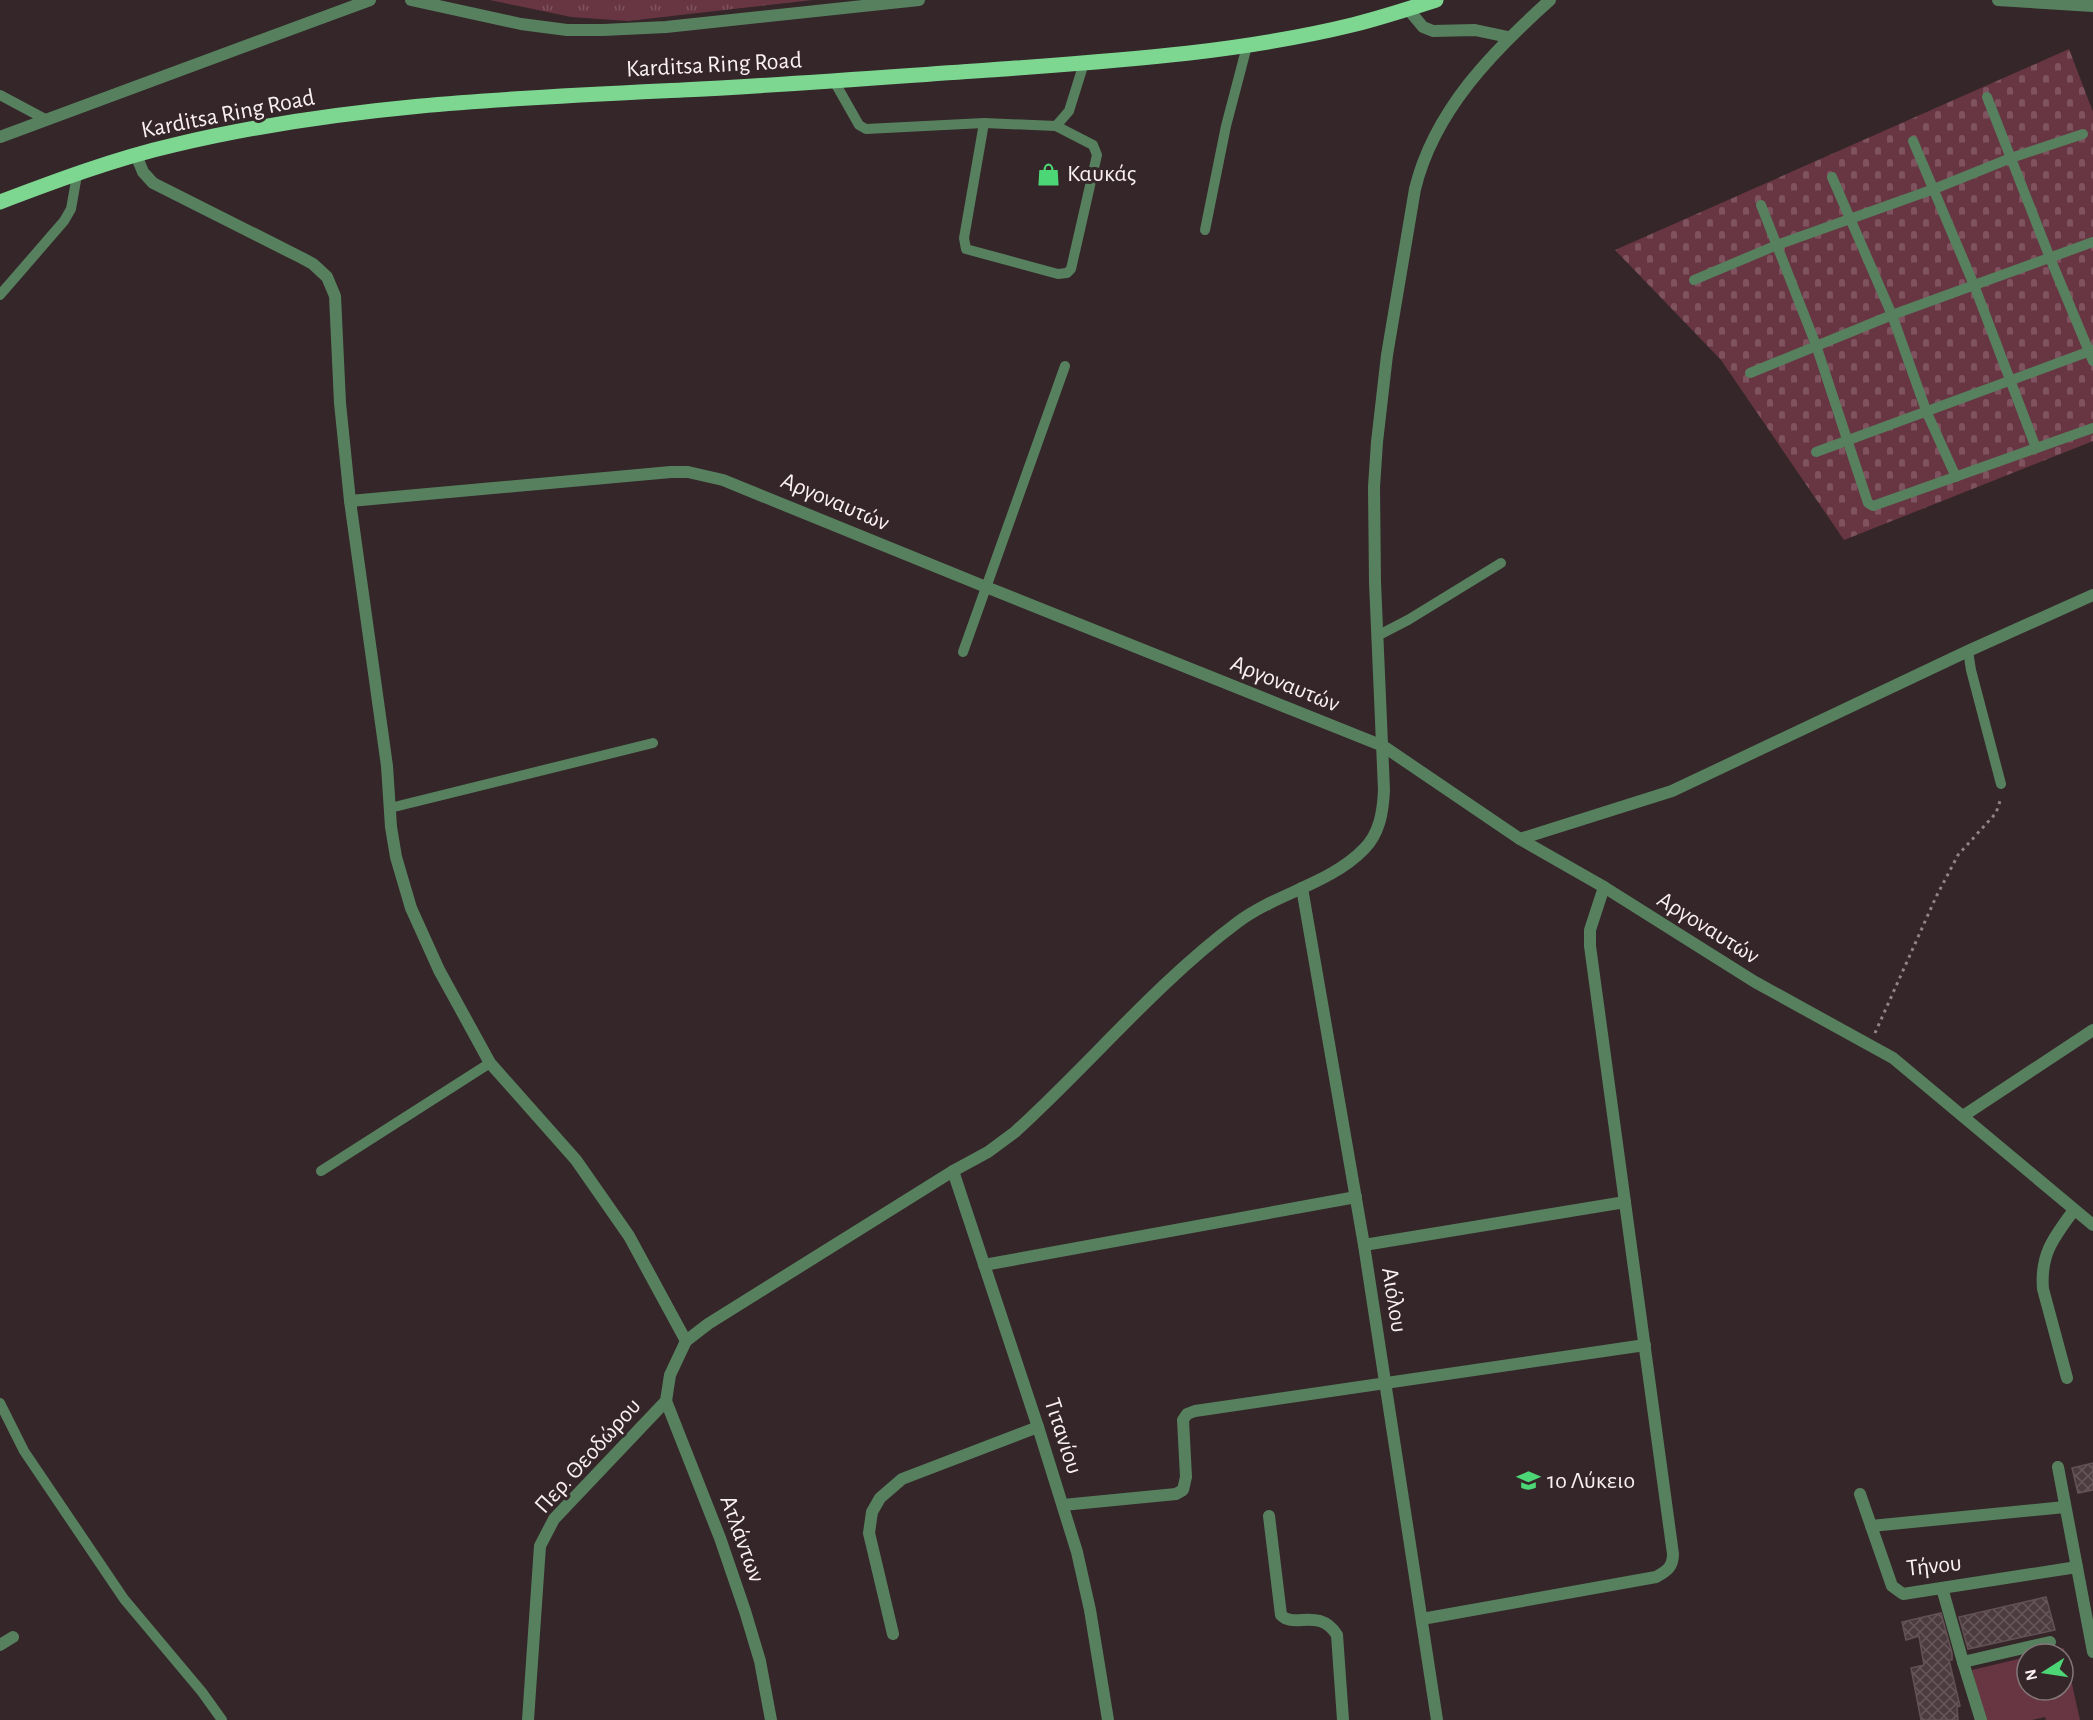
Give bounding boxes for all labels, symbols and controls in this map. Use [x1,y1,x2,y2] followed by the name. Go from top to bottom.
[625,48,803,82] street label: Karditsa Ring Road
[139,85,317,143] street label: Karditsa Ring Road
[1036,161,1062,187] shop icon: Καυκάς
[1067,162,1136,186] place label: Καυκάς
[777,468,893,536] street label: Αργοναυτών
[1227,651,1343,717] street label: Αργοναυτών
[1653,887,1763,969] street label: Αργοναυτών
[1377,1266,1411,1334] street label: Αιόλου
[530,1394,646,1518] street label: Περ. Θεοδώρου
[1039,1395,1087,1477] street label: Τιτανίου
[1516,1468,1542,1494] school or university icon: 1ο Λύκειο
[1547,1469,1635,1493] place label: 1ο Λύκειο
[715,1492,769,1586] street label: Ατλάντων
[1905,1551,1963,1581] street label: Τήνου
[2015,1642,2075,1702] north arrow
[2022,1668,2040,1682] text: N

